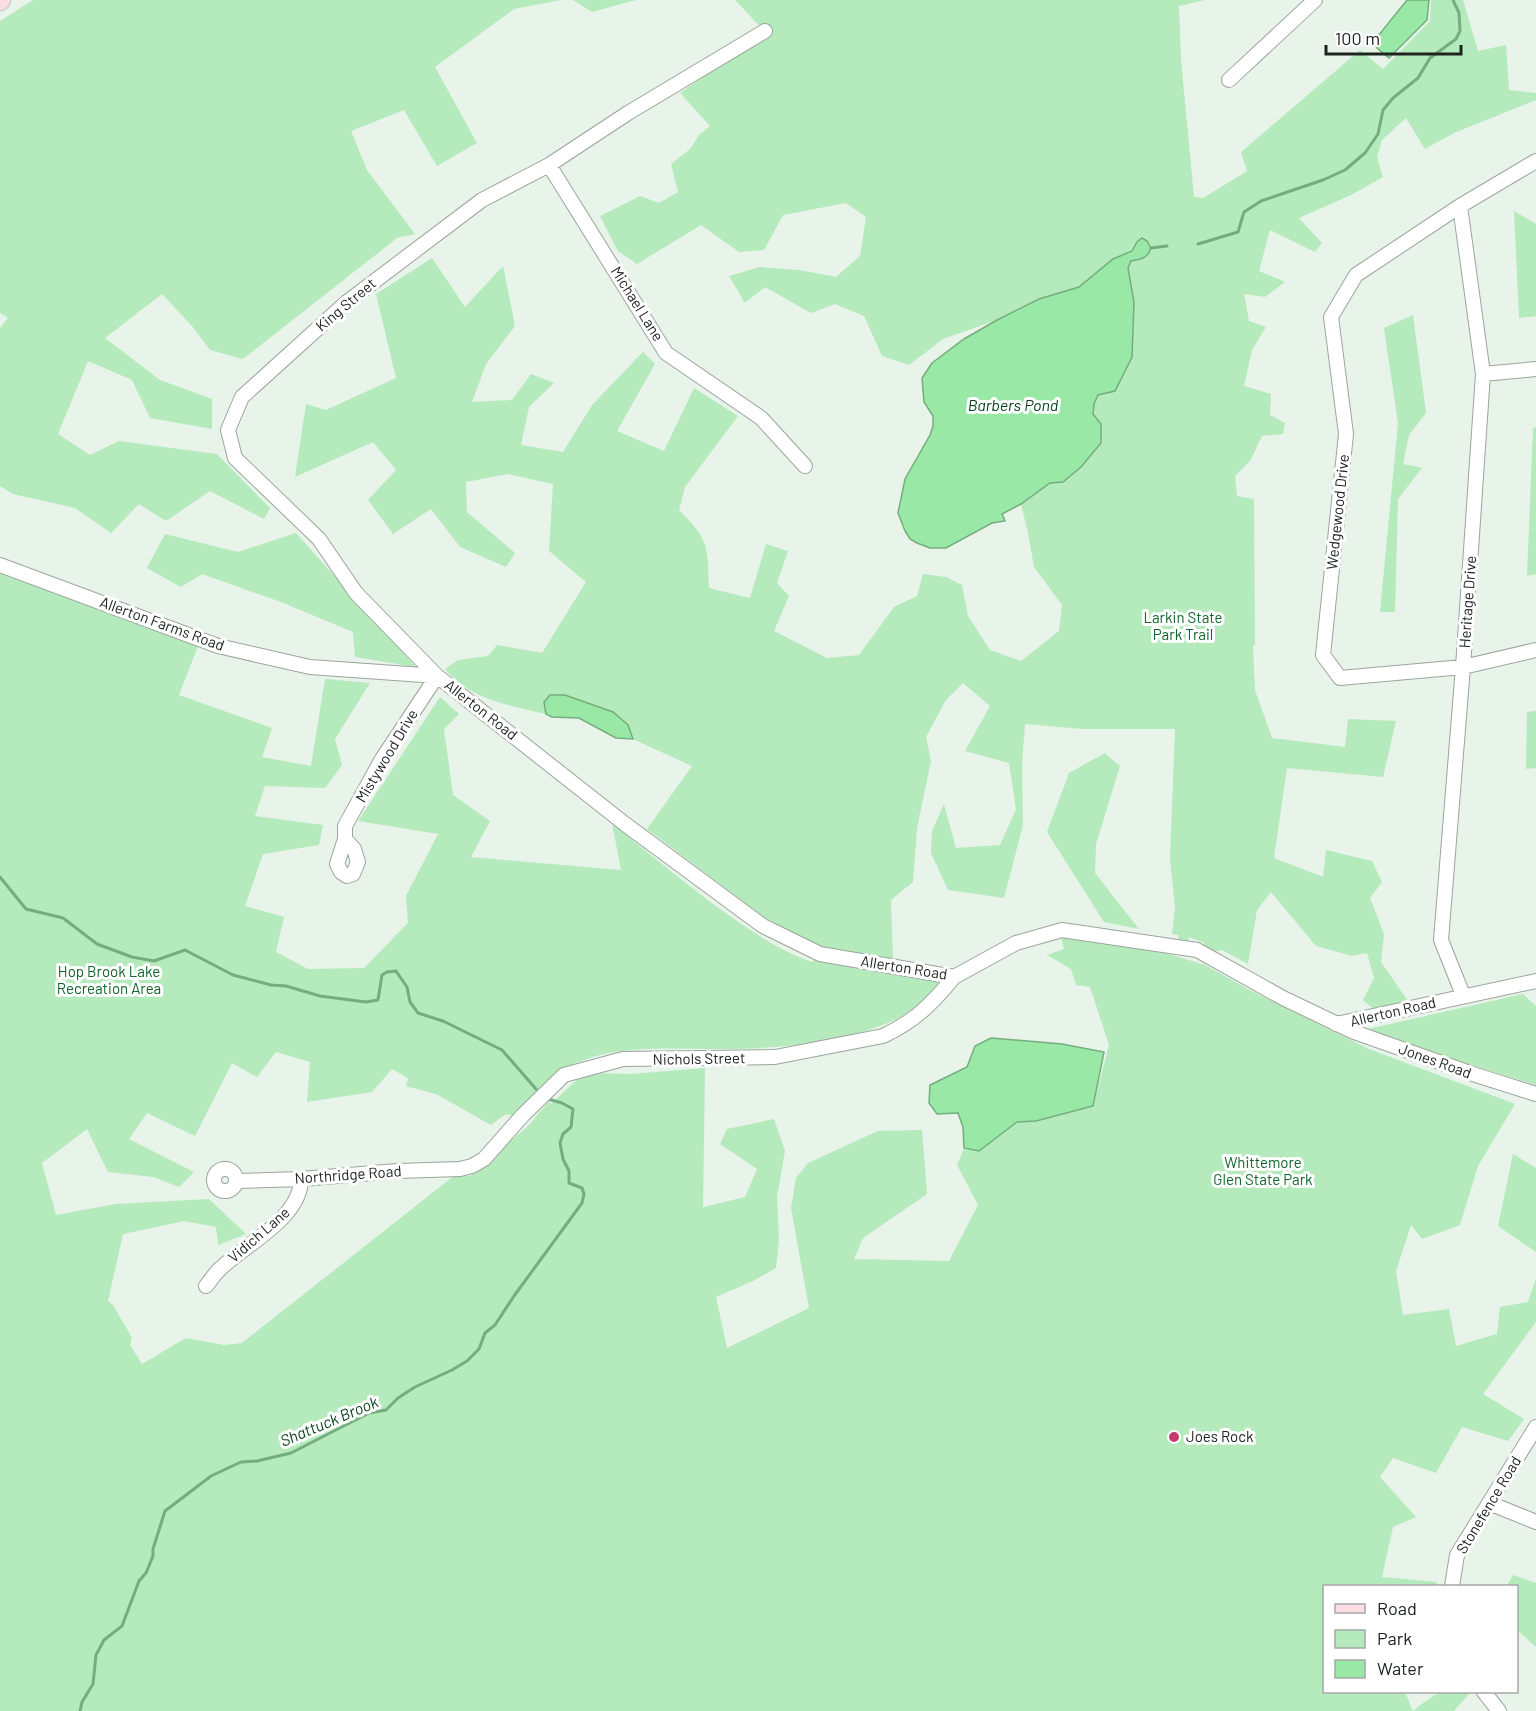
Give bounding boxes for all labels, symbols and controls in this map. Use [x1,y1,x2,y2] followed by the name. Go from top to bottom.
[1326,18,1461,56] scale bar
[1335,27,1380,49] text: 100 m
[608,263,668,344] street label: Michael Lane
[312,274,379,335] street label: King Street
[968,395,1059,414] water label: Barbers Pond
[1322,453,1352,571] street label: Wedgewood Drive
[1455,555,1479,649] street label: Heritage Drive
[98,592,227,654] street label: Allerton Farms Road
[1143,608,1223,643] park label: Larkin State Park Trail
[442,675,522,743] street label: Allerton Road
[351,706,421,805] street label: Mistywood Drive
[860,951,949,983] street label: Allerton Road
[57,962,161,997] park label: Hop Brook Lake Recreation Area
[1348,992,1437,1030] street label: Allerton Road
[1397,1039,1474,1082] street label: Jones Road
[653,1048,745,1068] street label: Nichols Street
[1213,1153,1313,1188] park label: Whittemore Glen State Park
[294,1161,402,1187] street label: Northridge Road
[224,1203,293,1266] street label: Vidich Lane
[277,1391,381,1450] water label: Shattuck Brook
[1186,1427,1254,1445] place label: Joes Rock
[1167,1430,1181,1444] marker: Joes Rock
[1452,1452,1524,1557] street label: Stonefence Road
[1323,1585,1518,1693] legend
[1377,1597,1417,1619] text: Road
[1377,1627,1412,1649] text: Park
[1377,1657,1424,1679] text: Water

